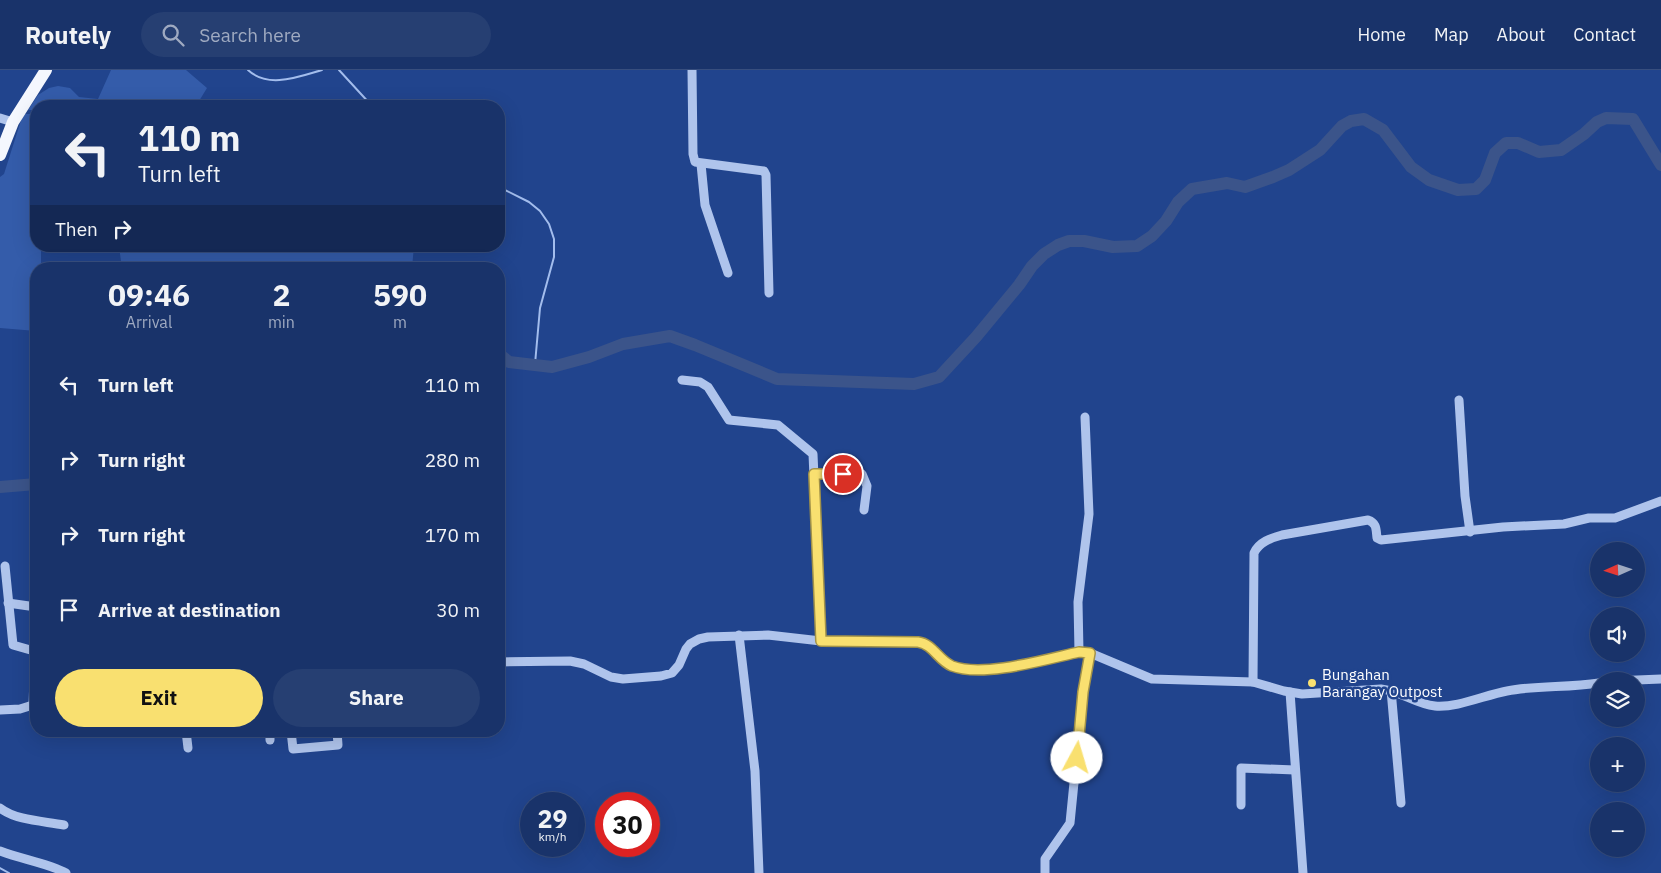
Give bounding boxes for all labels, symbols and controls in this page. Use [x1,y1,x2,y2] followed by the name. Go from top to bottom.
[141,12,491,57] search box
[25,19,111,51] text: Routely
[159,21,187,49] icon: search
[199,23,301,47] text: Search here
[1358,23,1406,46] text: Home
[1434,23,1469,46] text: Map
[1497,23,1545,46] text: About
[1573,23,1636,46] text: Contact
[138,115,241,161] text: 110 m
[55,120,120,185] icon: left
[138,159,221,188] text: Turn left
[108,215,136,243] icon: right
[55,217,98,241] text: Then
[108,275,190,314] text: 09:46
[272,275,290,314] text: 2
[373,275,427,314] text: 590
[126,312,172,332] text: Arrival
[268,312,295,332] text: min
[393,312,407,332] text: m
[55,371,83,399] icon: left
[98,373,174,397] text: Turn left
[425,373,480,397] text: 110 m
[55,446,83,474] icon: right
[98,448,185,472] text: Turn right
[425,448,480,472] text: 280 m
[822,453,864,495] pin
[829,460,857,488] icon: arrive
[55,521,83,549] icon: right
[98,523,185,547] text: Turn right
[425,523,480,547] text: 170 m
[1590,542,1645,598] north arrow
[1590,542,1645,857] map controls
[55,596,83,624] icon: arrive
[98,598,281,622] text: Arrive at destination
[436,598,480,622] text: 30 m
[1590,607,1645,662] button: sound
[1322,665,1443,701] place label: Bungahan Barangay Outpost
[55,669,263,727] button: Exit
[273,669,480,727] button: Share
[1590,672,1645,727] button: layers
[1306,677,1318,689] marker: Bungahan Barangay Outpost
[1050,731,1102,783] position arrow
[1590,737,1645,792] button: +
[595,792,660,857] speed limit sign: 30
[537,802,568,835] text: 29
[1590,802,1645,857] button: −
[538,829,567,844] text: km/h

